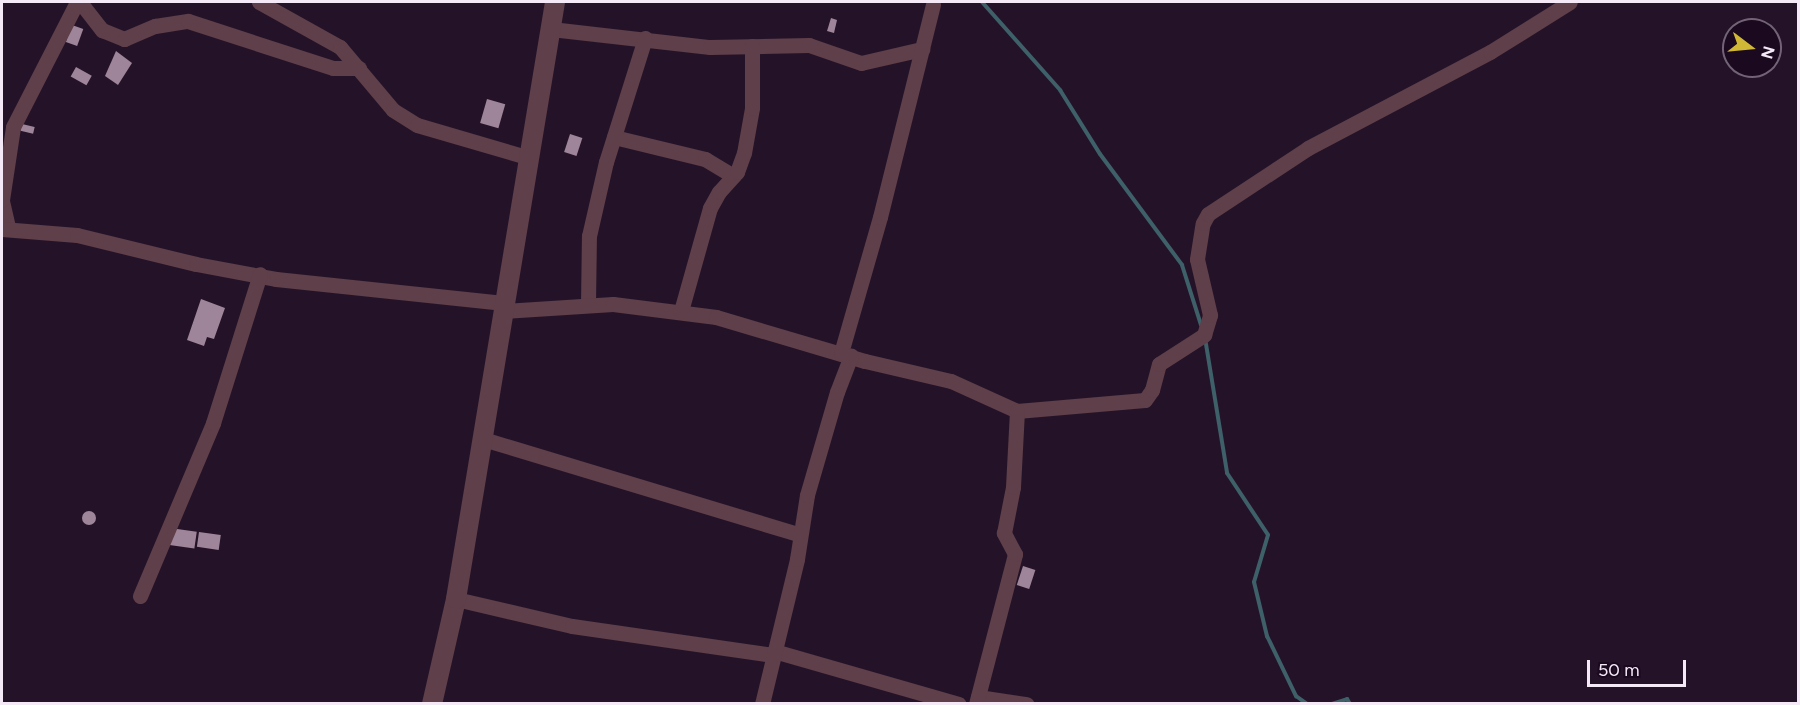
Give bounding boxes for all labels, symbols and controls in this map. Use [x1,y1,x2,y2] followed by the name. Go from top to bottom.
[1722,18,1782,78] north arrow
[1757,44,1779,61] text: N
[1590,648,1689,686] scale bar
[1598,659,1640,681] text: 50 m

